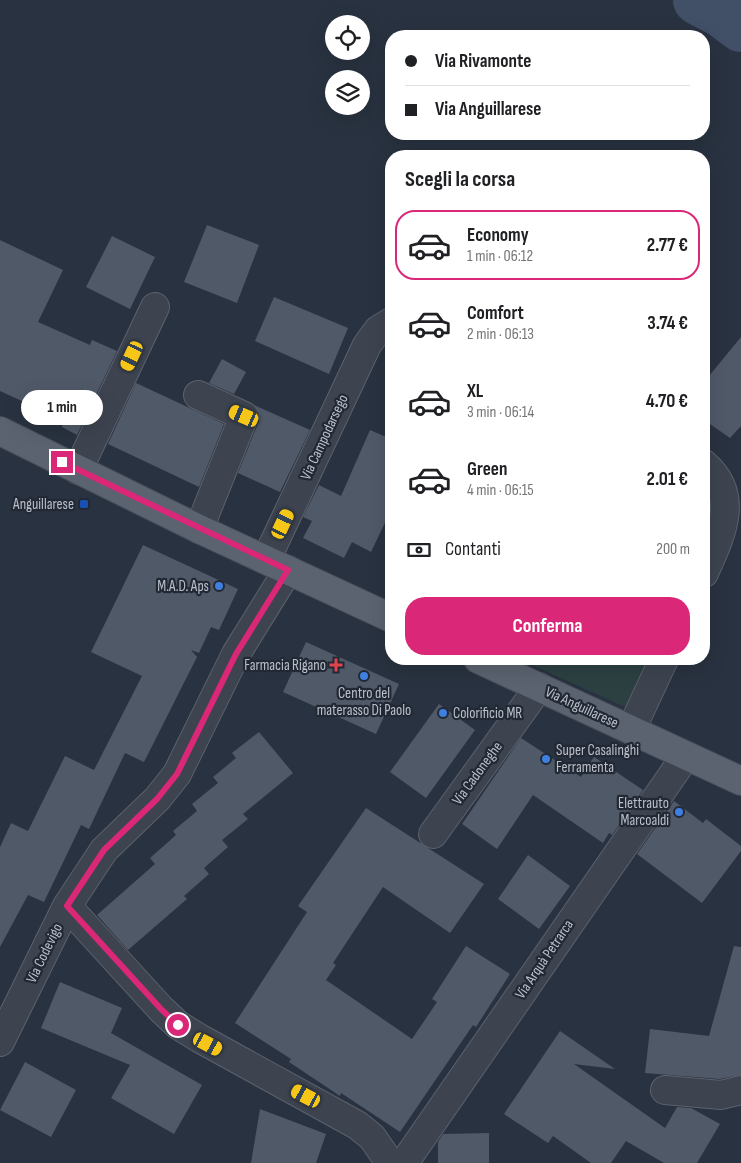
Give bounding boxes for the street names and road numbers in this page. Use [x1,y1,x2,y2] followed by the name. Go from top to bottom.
[296,391,353,483] street label: Via Campodarsego
[542,682,621,733] street label: Via Anguillarese
[448,738,507,809] street label: Via Cadoneghe
[511,916,578,1003] street label: Via Arquà Petrarca
[22,920,67,986] street label: Via Codevigo

